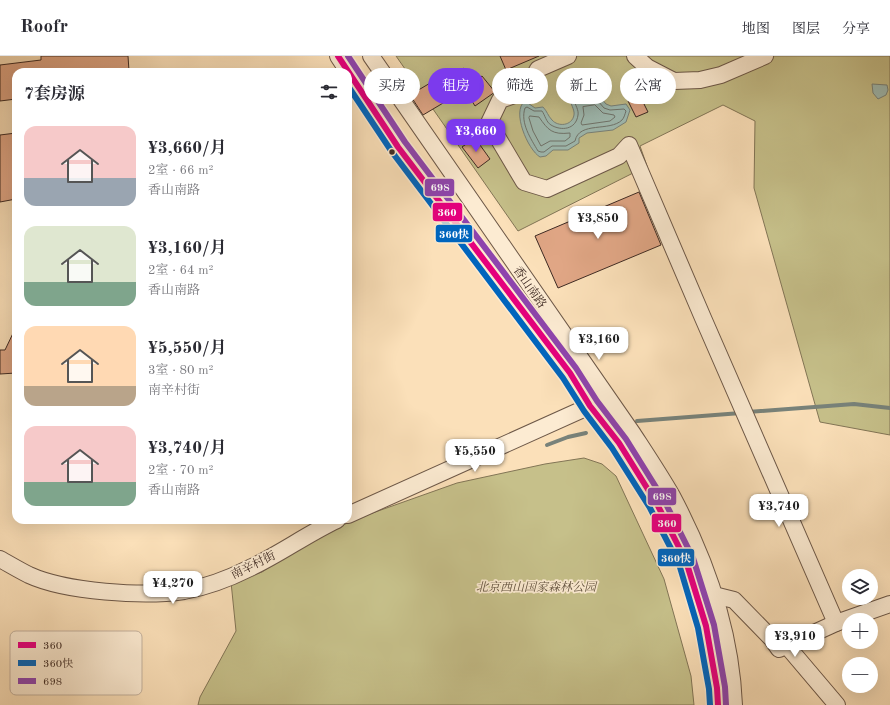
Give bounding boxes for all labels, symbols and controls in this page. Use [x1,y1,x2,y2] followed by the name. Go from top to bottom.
[20,18,68,37] text: Roofr
[742,22,770,36] text: 地图
[792,22,820,36] text: 图层
[842,22,870,36] text: 分享
[364,68,420,104] chip: 买房
[428,68,484,104] chip: 租房
[492,68,548,104] chip: 筛选
[556,68,612,104] chip: 新上
[620,68,676,104] chip: 公寓
[318,81,340,103] icon: filters
[24,86,85,103] text: 7套房源
[443,119,509,153] pin: ¥3,660
[455,125,497,138] text: ¥3,660
[148,140,227,157] text: ¥3,660/月
[56,142,104,190] icon: home
[387,147,397,157] unlabelled marker
[148,164,213,177] text: 2室 · 66 m²
[424,178,455,197] line badge: 698
[430,183,450,194] text: 698
[148,184,200,197] text: 香山南路
[432,202,463,222] line badge: 360
[565,206,631,240] pin: ¥3,850
[437,208,457,219] text: 360
[577,212,619,225] text: ¥3,850
[435,224,473,243] line badge: 360快
[439,228,469,241] text: 360快
[148,240,227,257] text: ¥3,160/月
[56,242,104,290] icon: home
[510,263,550,311] street label: 香山南路
[148,264,213,277] text: 2室 · 64 m²
[148,284,200,297] text: 香山南路
[566,327,632,361] pin: ¥3,160
[578,333,620,346] text: ¥3,160
[148,340,227,357] text: ¥5,550/月
[56,342,104,390] icon: home
[148,364,213,377] text: 3室 · 80 m²
[148,384,200,397] text: 南辛村街
[442,439,508,473] pin: ¥5,550
[148,440,227,457] text: ¥3,740/月
[56,442,104,490] icon: home
[454,445,496,458] text: ¥5,550
[148,464,213,477] text: 2室 · 70 m²
[148,484,200,497] text: 香山南路
[647,487,677,506] line badge: 698
[652,492,672,503] text: 698
[746,494,812,528] pin: ¥3,740
[758,500,800,513] text: ¥3,740
[651,513,682,533] line badge: 360
[657,519,677,530] text: 360
[228,548,279,582] street label: 南辛村街
[657,548,695,567] line badge: 360快
[661,552,691,565] text: 360快
[842,569,878,693] map controls
[842,569,878,605] button: layers
[140,571,206,605] pin: ¥4,270
[152,577,194,590] text: ¥4,270
[476,580,598,594] park label: 北京西山国家森林公园
[842,613,878,649] button: +
[762,624,828,658] pin: ¥3,910
[774,630,816,643] text: ¥3,910
[10,631,142,695] legend
[43,641,62,652] text: 360
[43,657,73,670] text: 360快
[842,657,878,693] button: −
[43,677,62,688] text: 698

